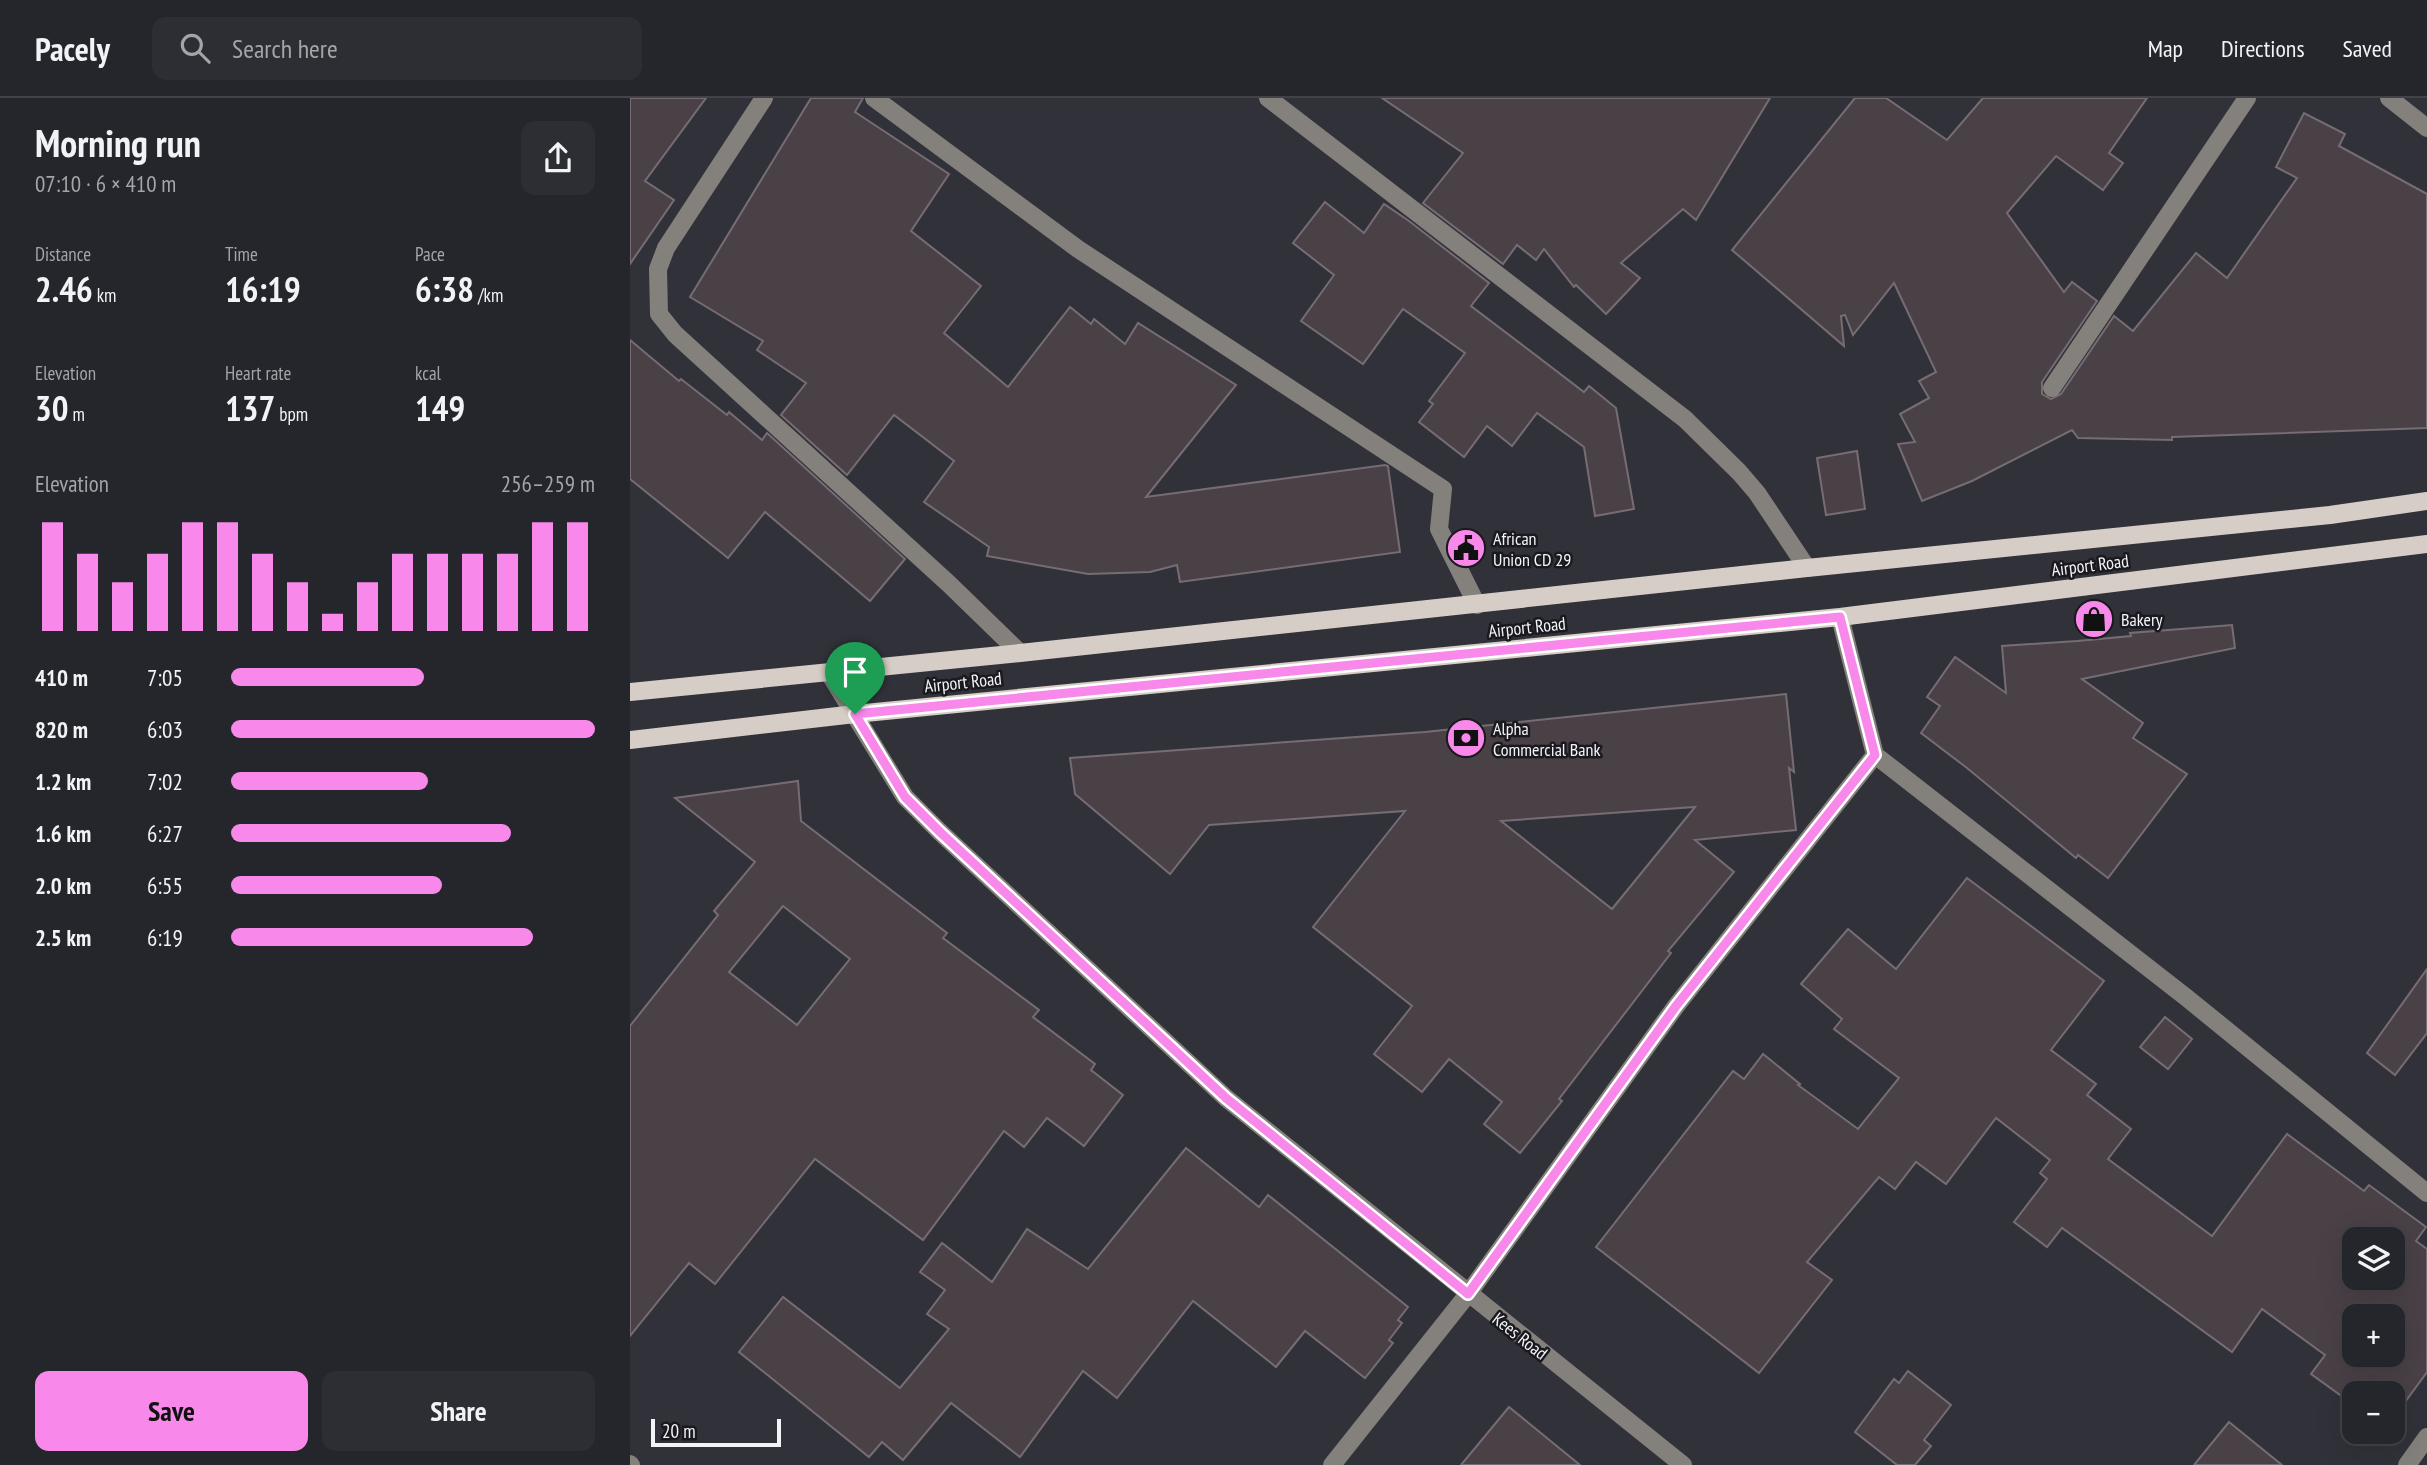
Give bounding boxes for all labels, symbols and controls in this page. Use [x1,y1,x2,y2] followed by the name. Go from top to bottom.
[152,17,642,80] search box
[35,27,110,70] text: Pacely
[176,29,214,67] icon: search
[232,32,338,65] text: Search here
[2148,33,2183,64] text: Map
[2221,33,2305,64] text: Directions
[2343,33,2392,64] text: Saved
[35,118,201,167] text: Morning run
[521,121,595,195] button: share
[35,169,176,198] text: 07:10 · 6 × 410 m
[35,242,91,266] text: Distance
[225,242,258,266] text: Time
[415,242,445,266] text: Pace
[35,266,93,312] text: 2.46
[225,266,301,312] text: 16:19
[415,266,474,312] text: 6:38
[93,283,116,307] text: km
[474,283,503,307] text: /km
[35,361,96,385] text: Elevation
[225,361,291,385] text: Heart rate
[415,361,441,385] text: kcal
[35,385,68,431] text: 30
[225,385,275,431] text: 137
[415,385,465,431] text: 149
[68,402,85,426] text: m
[275,402,308,426] text: bpm
[35,469,109,498] text: Elevation
[501,469,595,498] text: 256–259 m
[1445,527,1487,569] public building icon: African Union CD 29
[1493,527,1571,571] place label: African Union CD 29
[2050,549,2130,581] street label: Airport Road
[2073,598,2115,640] shop icon: Bakery
[2121,608,2163,631] place label: Bakery
[1487,611,1567,643] street label: Airport Road
[825,642,885,714] pin
[836,653,874,691] icon: arrive
[35,663,88,692] text: 410 m
[147,663,183,692] text: 7:05
[923,666,1003,698] street label: Airport Road
[35,715,88,744] text: 820 m
[147,715,183,744] text: 6:03
[1445,717,1487,759] bank icon: Alpha Commercial Bank
[1493,717,1600,761] place label: Alpha Commercial Bank
[35,767,91,796] text: 1.2 km
[147,767,183,796] text: 7:02
[35,819,91,848] text: 1.6 km
[147,819,183,848] text: 6:27
[35,871,91,900] text: 2.0 km
[147,871,183,900] text: 6:55
[35,923,91,952] text: 2.5 km
[147,923,183,952] text: 6:19
[2342,1227,2405,1444] map controls
[2342,1227,2405,1290] button: layers
[2342,1304,2405,1367] button: +
[1488,1307,1552,1365] street label: Kees Road
[35,1371,308,1451] button: Save
[322,1371,595,1451] button: Share
[2342,1381,2405,1444] button: −
[651,1416,780,1448] scale bar
[662,1419,696,1443] text: 20 m

